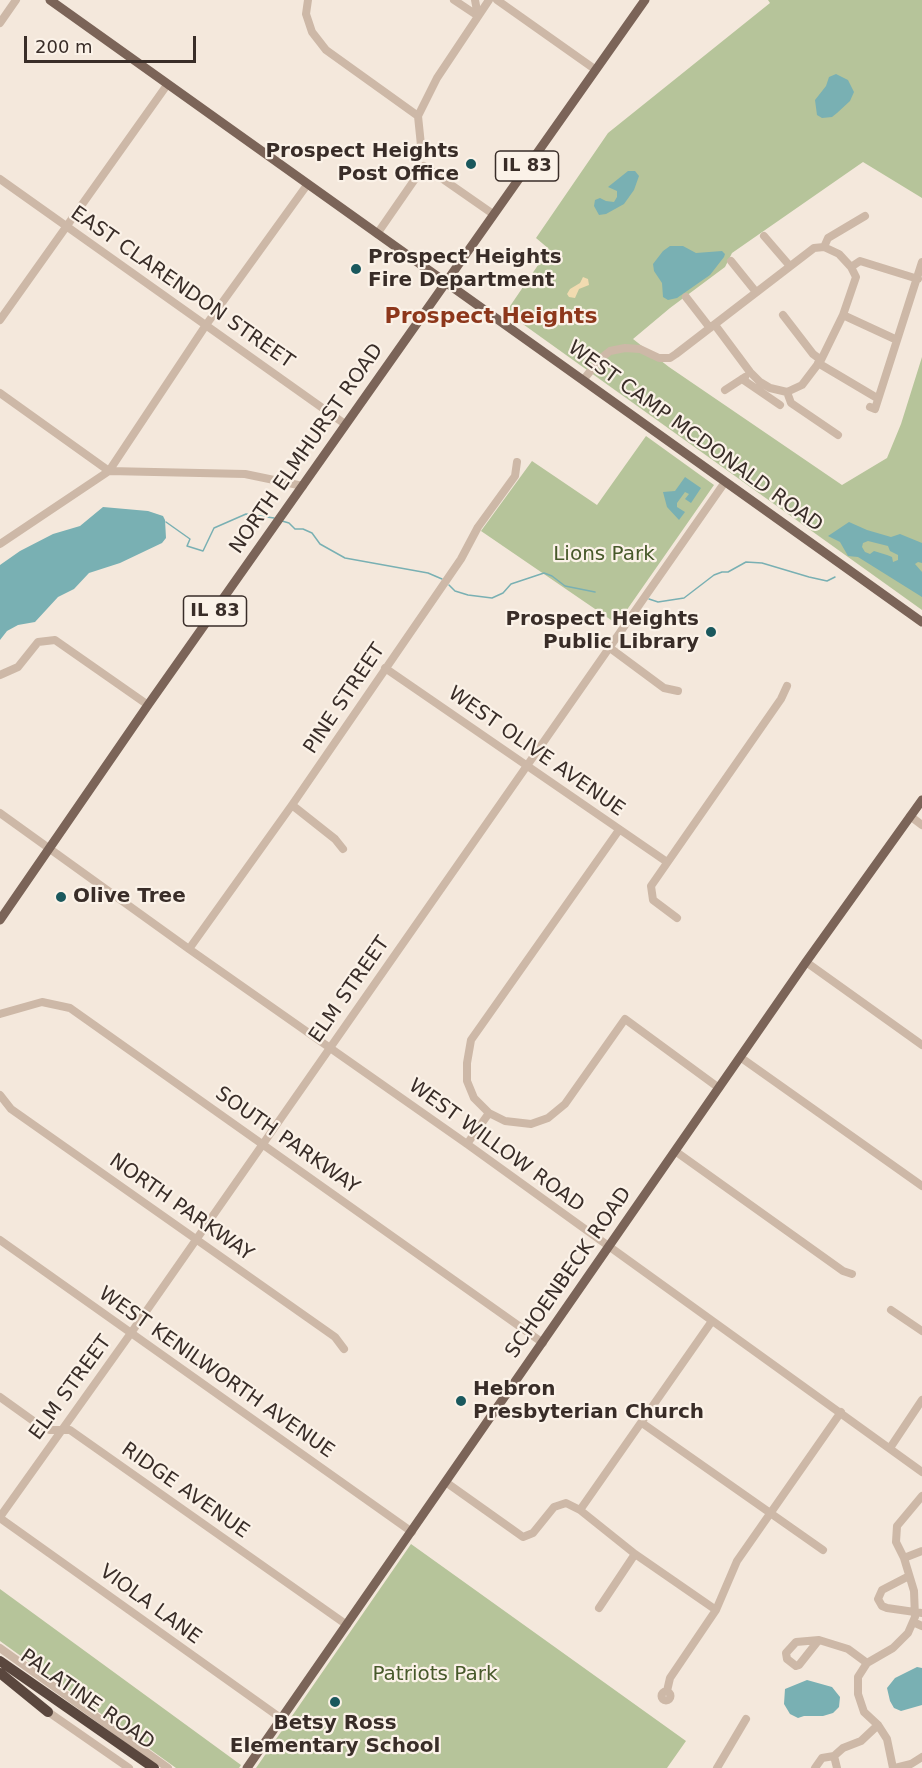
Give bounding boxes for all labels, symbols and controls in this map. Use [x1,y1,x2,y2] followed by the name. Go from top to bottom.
[27,24,200,62] scale bar
[35,36,93,57] text: 200 m
[265,140,459,187] place label: Prospect Heights Post Office
[496,151,558,181] road number: IL 83
[464,157,478,171] marker: Prospect Heights Post Office
[66,202,298,374] street label: EAST CLARENDON STREET
[368,246,562,293] place label: Prospect Heights Fire Department
[349,262,363,276] marker: Prospect Heights Fire Department
[385,304,597,330] district label: Prospect Heights
[563,336,827,538] street label: WEST CAMP MCDONALD ROAD
[225,339,389,559] street label: NORTH ELMHURST ROAD
[553,543,655,567] park label: Lions Park
[184,596,246,626] road number: IL 83
[505,608,699,655] place label: Prospect Heights Public Library
[704,625,718,639] marker: Prospect Heights Public Library
[299,639,391,759] street label: PINE STREET
[443,682,629,822] street label: WEST OLIVE AVENUE
[73,885,186,909] place label: Olive Tree
[54,890,68,904] marker: Olive Tree
[305,932,395,1048] street label: ELM STREET
[404,1074,588,1218] street label: WEST WILLOW ROAD
[210,1082,364,1200] street label: SOUTH PARKWAY
[104,1149,258,1267] street label: NORTH PARKWAY
[501,1183,637,1363] street label: SCHOENBECK ROAD
[94,1282,338,1464] street label: WEST KENILWORTH AVENUE
[25,1331,117,1445] street label: ELM STREET
[473,1378,704,1425] place label: Hebron Presbyterian Church
[454,1394,468,1408] marker: Hebron Presbyterian Church
[116,1438,254,1544] street label: RIDGE AVENUE
[94,1560,206,1650] street label: VIOLA LANE
[15,1645,159,1755] street label: PALATINE ROAD
[372,1663,498,1687] park label: Patriots Park
[328,1695,342,1709] marker: Betsy Ross Elementary School
[230,1712,440,1759] place label: Betsy Ross Elementary School

